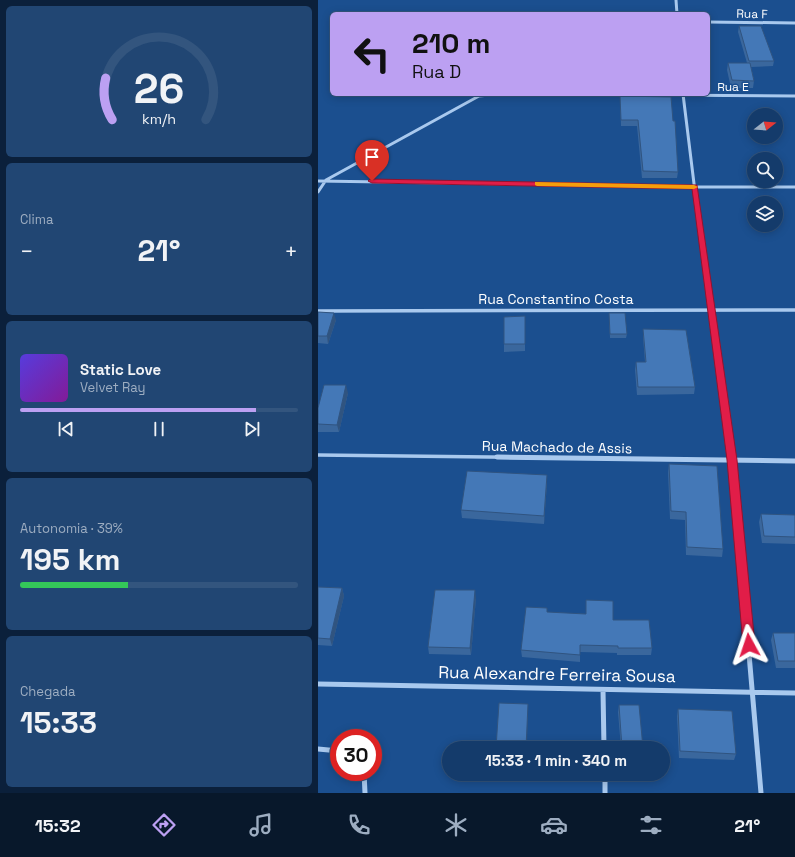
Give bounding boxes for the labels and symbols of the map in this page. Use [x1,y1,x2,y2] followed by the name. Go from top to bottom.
[736,6,768,22] street label: Rua F
[717,79,749,95] street label: Rua E
[747,108,783,144] north arrow
[355,140,389,181] pin
[478,290,634,308] street label: Rua Constantino Costa
[482,437,632,457] street label: Rua Machado de Assis
[728,624,770,666] position arrow
[438,661,676,687] street label: Rua Alexandre Ferreira Sousa
[330,729,382,781] speed limit sign: 30

